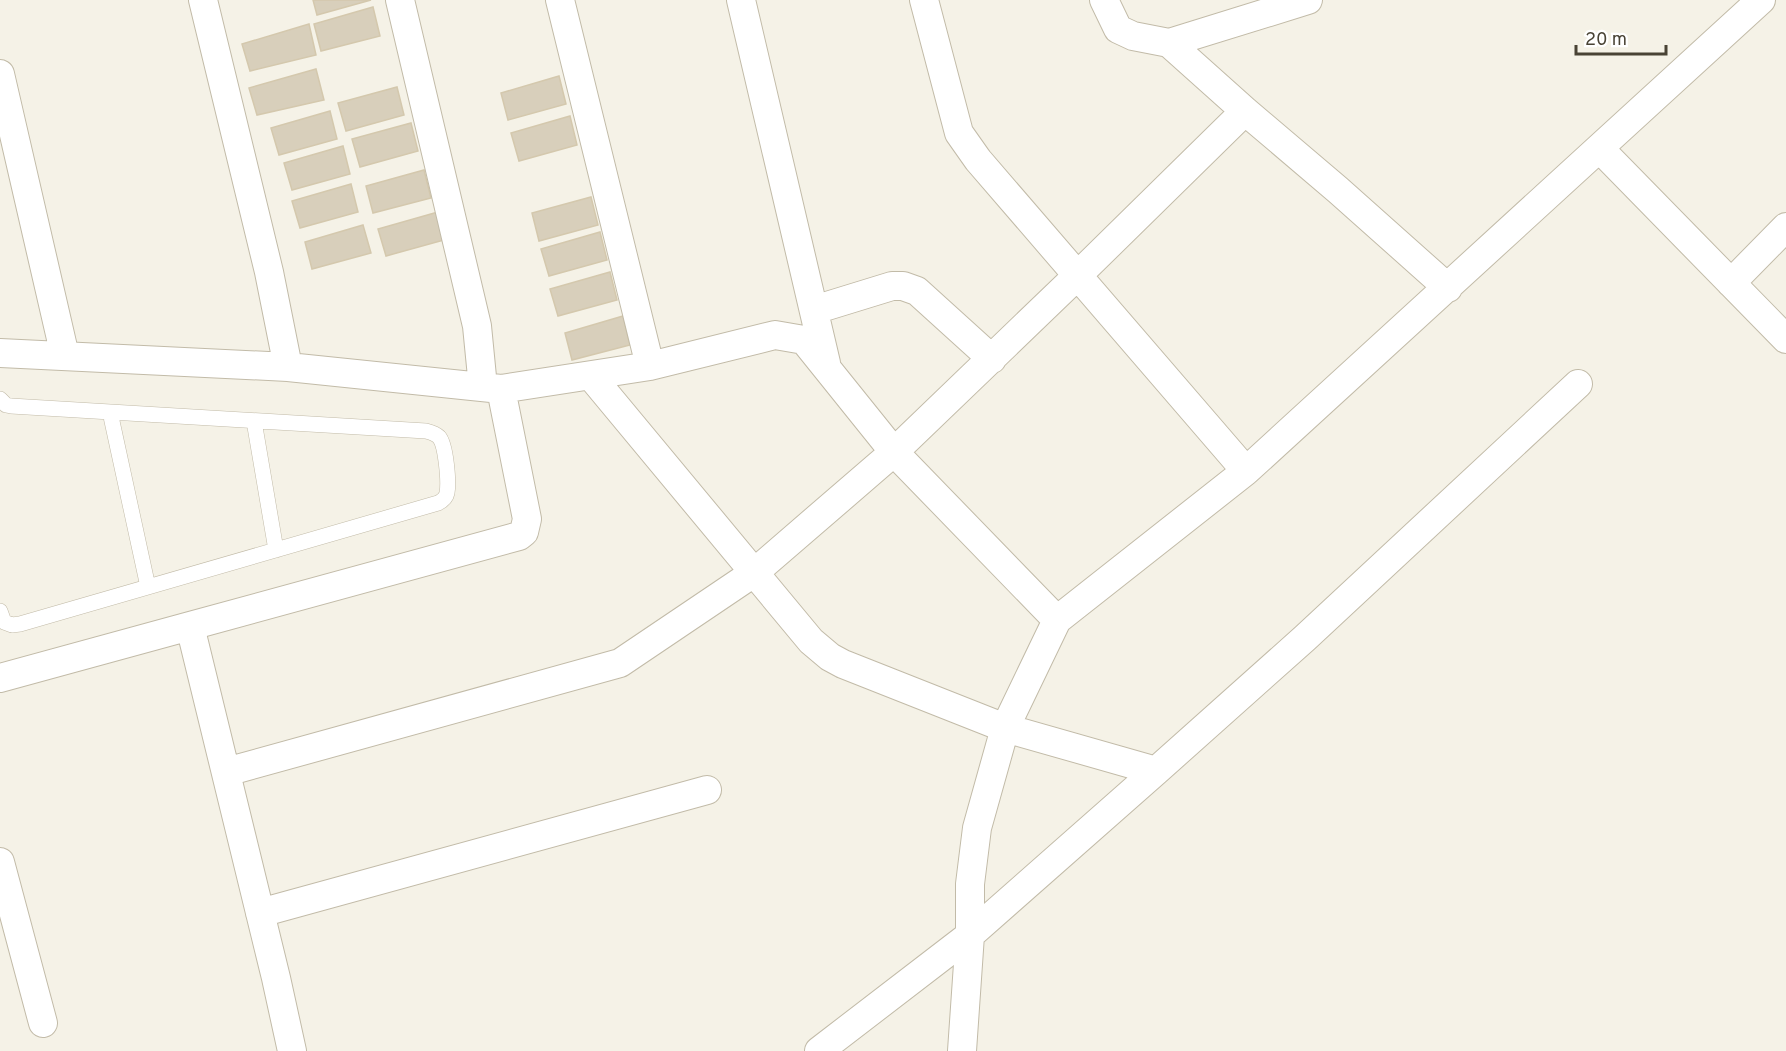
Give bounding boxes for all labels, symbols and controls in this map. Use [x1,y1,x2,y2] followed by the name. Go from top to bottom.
[1576,18,1666,56] scale bar
[1585,29,1627,52] text: 20 m

